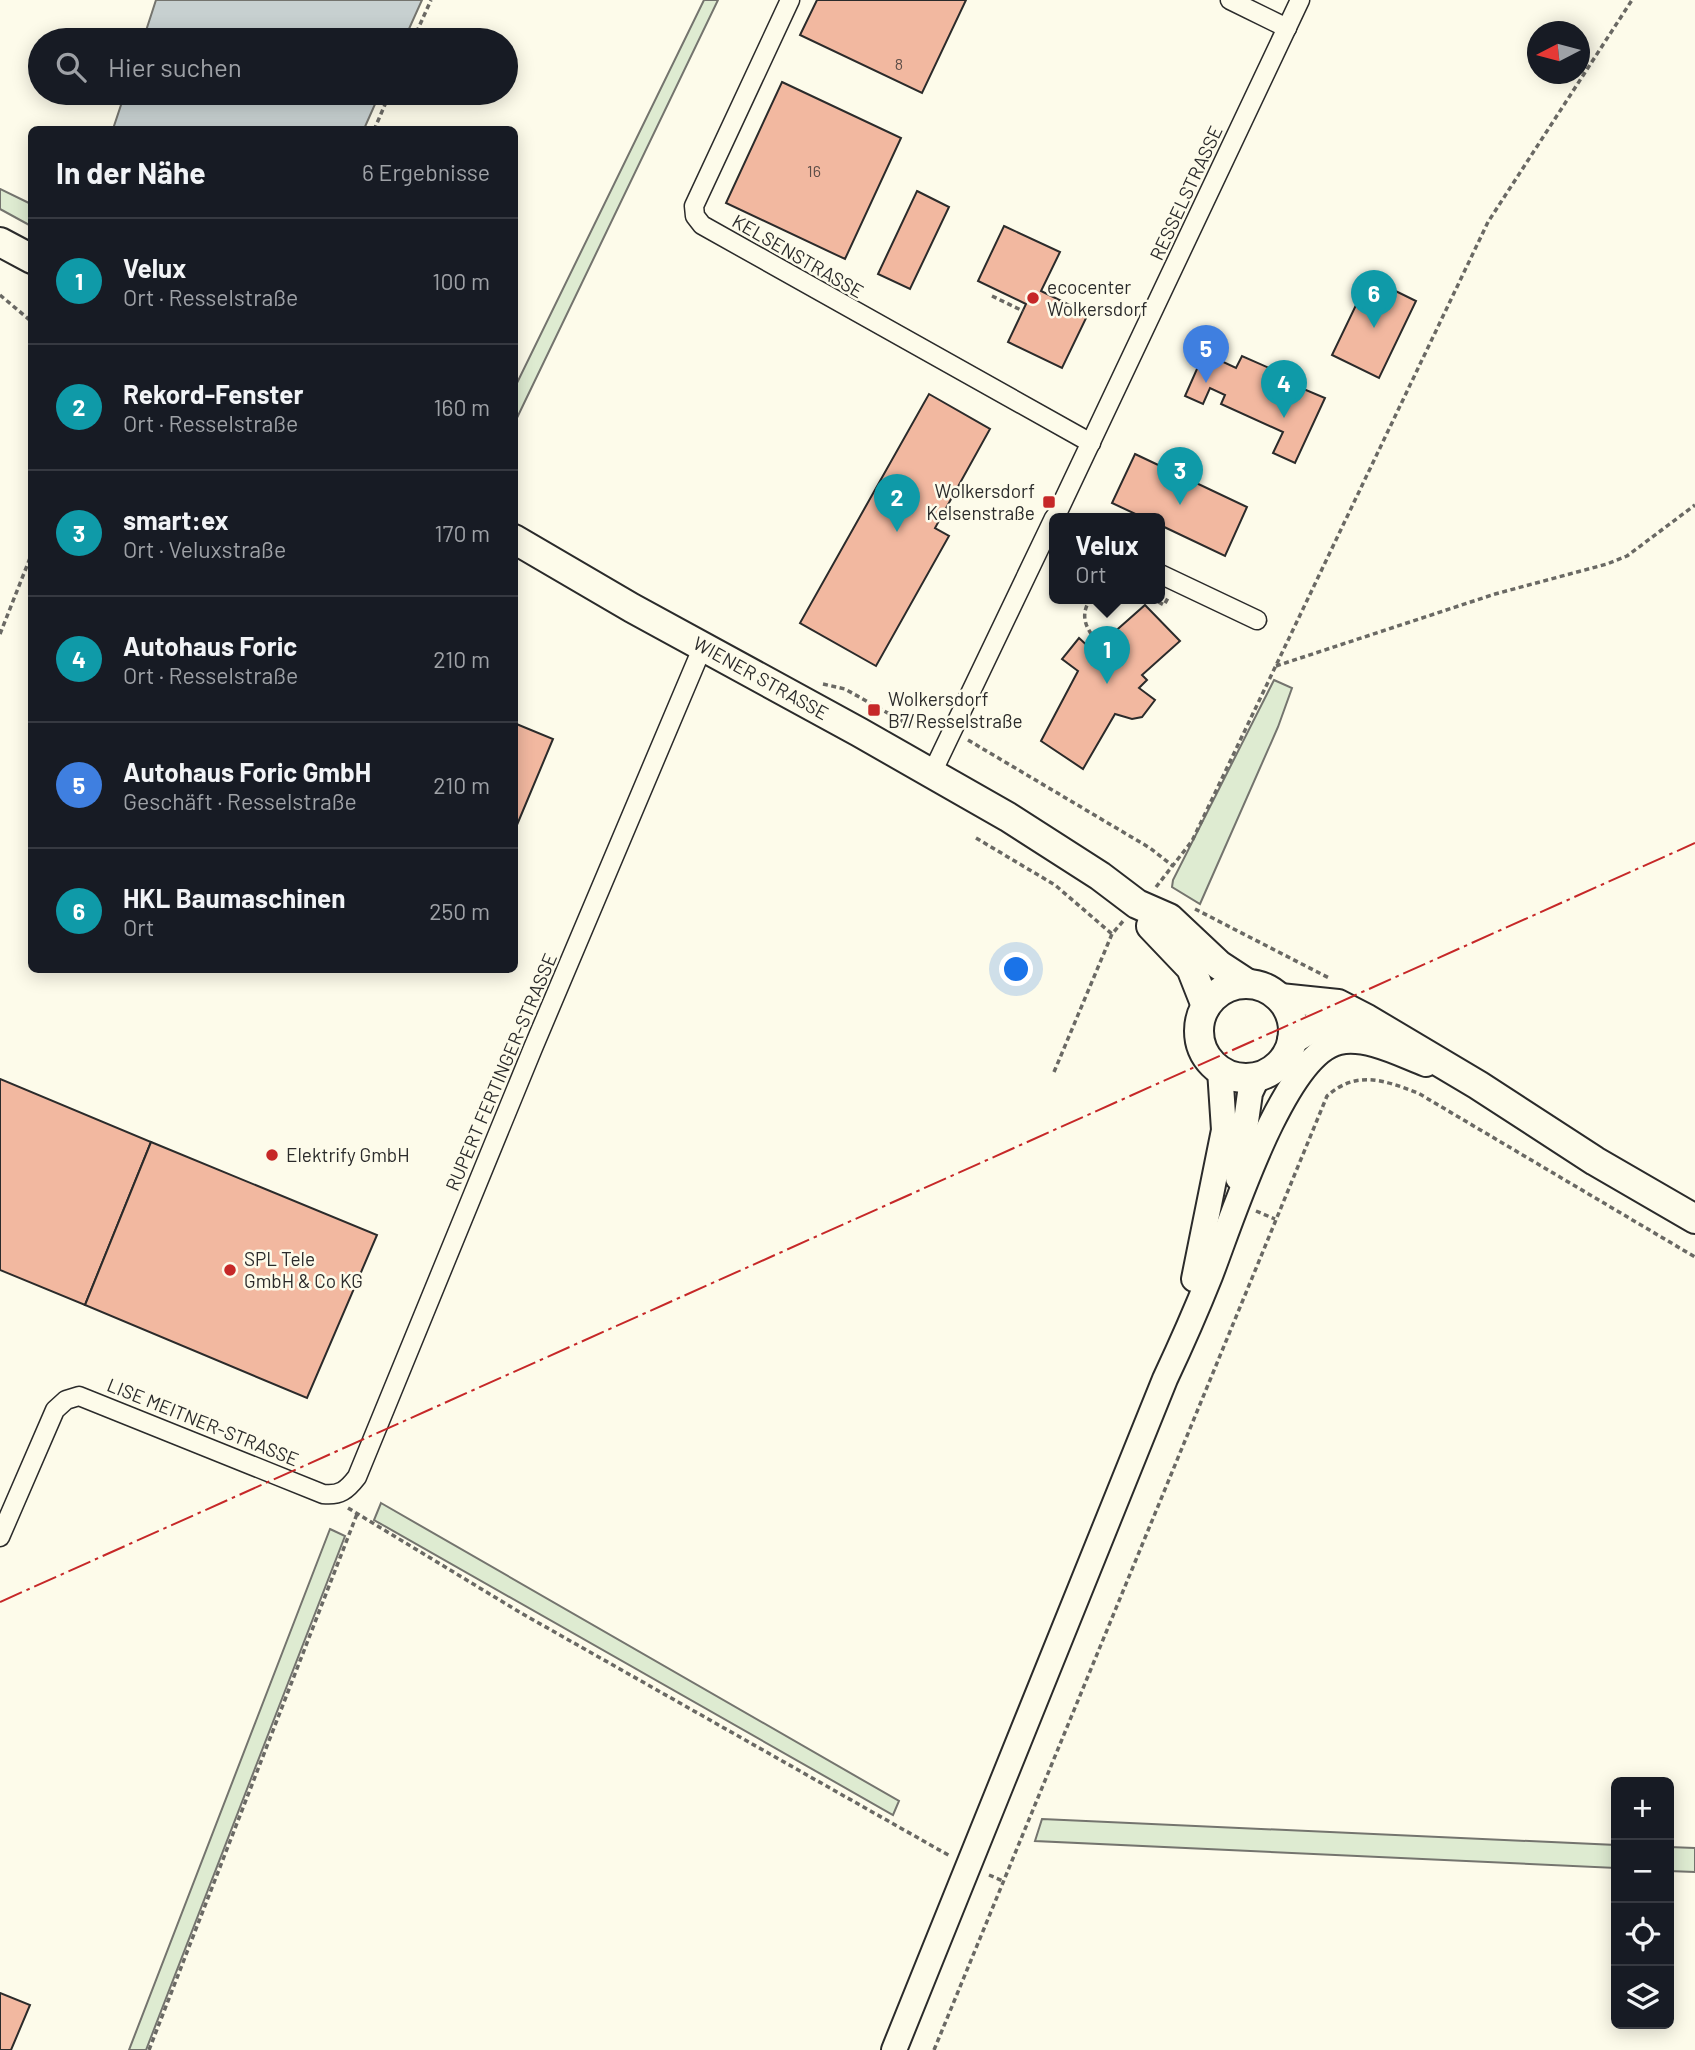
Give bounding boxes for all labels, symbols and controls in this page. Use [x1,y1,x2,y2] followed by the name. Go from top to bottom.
[1527,21,1590,84] north arrow
[28,28,518,105] search box
[52,48,90,86] icon: search
[108,51,242,82] text: Hier suchen
[895,54,903,73] house number: 8
[1144,122,1227,264] street label: RESSELSTRASSE
[56,154,206,190] text: In der Nähe
[362,158,490,186] text: 6 Ergebnisse
[807,161,821,180] house number: 16
[729,209,868,302] street label: KELSENSTRASSE
[123,252,186,283] text: Velux
[75,267,83,295] text: 1
[432,267,490,295] text: 100 m
[1351,270,1397,328] pin: 6
[1047,275,1147,320] place label: ecocenter Wolkersdorf
[123,283,298,311] text: Ort · Resselstraße
[1025,290,1041,306] marker: ecocenter Wolkersdorf
[1183,325,1229,383] pin: 5
[1261,360,1307,418] pin: 4
[123,378,303,409] text: Rekord-Fenster
[73,393,85,421] text: 2
[433,393,490,421] text: 160 m
[123,409,298,437] text: Ort · Resselstraße
[1157,447,1203,505] pin: 3
[874,474,920,532] pin: 2
[926,479,1035,524] place label: Wolkersdorf Kelsenstraße
[1041,494,1057,510] marker: Wolkersdorf Kelsenstraße
[123,504,229,535] text: smart:ex
[1049,513,1165,604] popup
[73,519,85,547] text: 3
[434,519,490,547] text: 170 m
[1075,529,1139,560] text: Velux
[123,535,286,563] text: Ort · Veluxstraße
[1075,560,1107,588] text: Ort
[1084,626,1130,684] pin: 1
[123,630,297,661] text: Autohaus Foric
[690,631,833,724] street label: WIENER STRASSE
[72,645,86,673] text: 4
[433,645,490,673] text: 210 m
[123,661,298,689] text: Ort · Resselstraße
[888,687,1023,732] place label: Wolkersdorf B7/Resselstraße
[866,702,882,718] marker: Wolkersdorf B7/Resselstraße
[123,756,371,787] text: Autohaus Foric GmbH
[73,771,85,799] text: 5
[433,771,490,799] text: 210 m
[123,787,357,815] text: Geschäft · Resselstraße
[123,882,345,913] text: HKL Baumaschinen
[73,897,85,925] text: 6
[429,897,490,925] text: 250 m
[123,913,154,941] text: Ort
[440,950,561,1194] street label: RUPERT FERTINGER-STRASSE
[999,952,1033,986] your location
[286,1143,410,1166] place label: Elektrify GmbH
[264,1147,280,1163] marker: Elektrify GmbH
[244,1247,363,1292] place label: SPL Tele GmbH & Co KG
[222,1262,238,1278] marker: SPL Tele GmbH & Co KG
[104,1373,302,1470] street label: LISE MEITNER-STRASSE
[1611,1777,1674,2029] map controls
[1611,1777,1674,1840] button: +
[1611,1840,1674,1903] button: −
[1611,1903,1674,1966] button: locate
[1611,1966,1674,2029] button: layers

